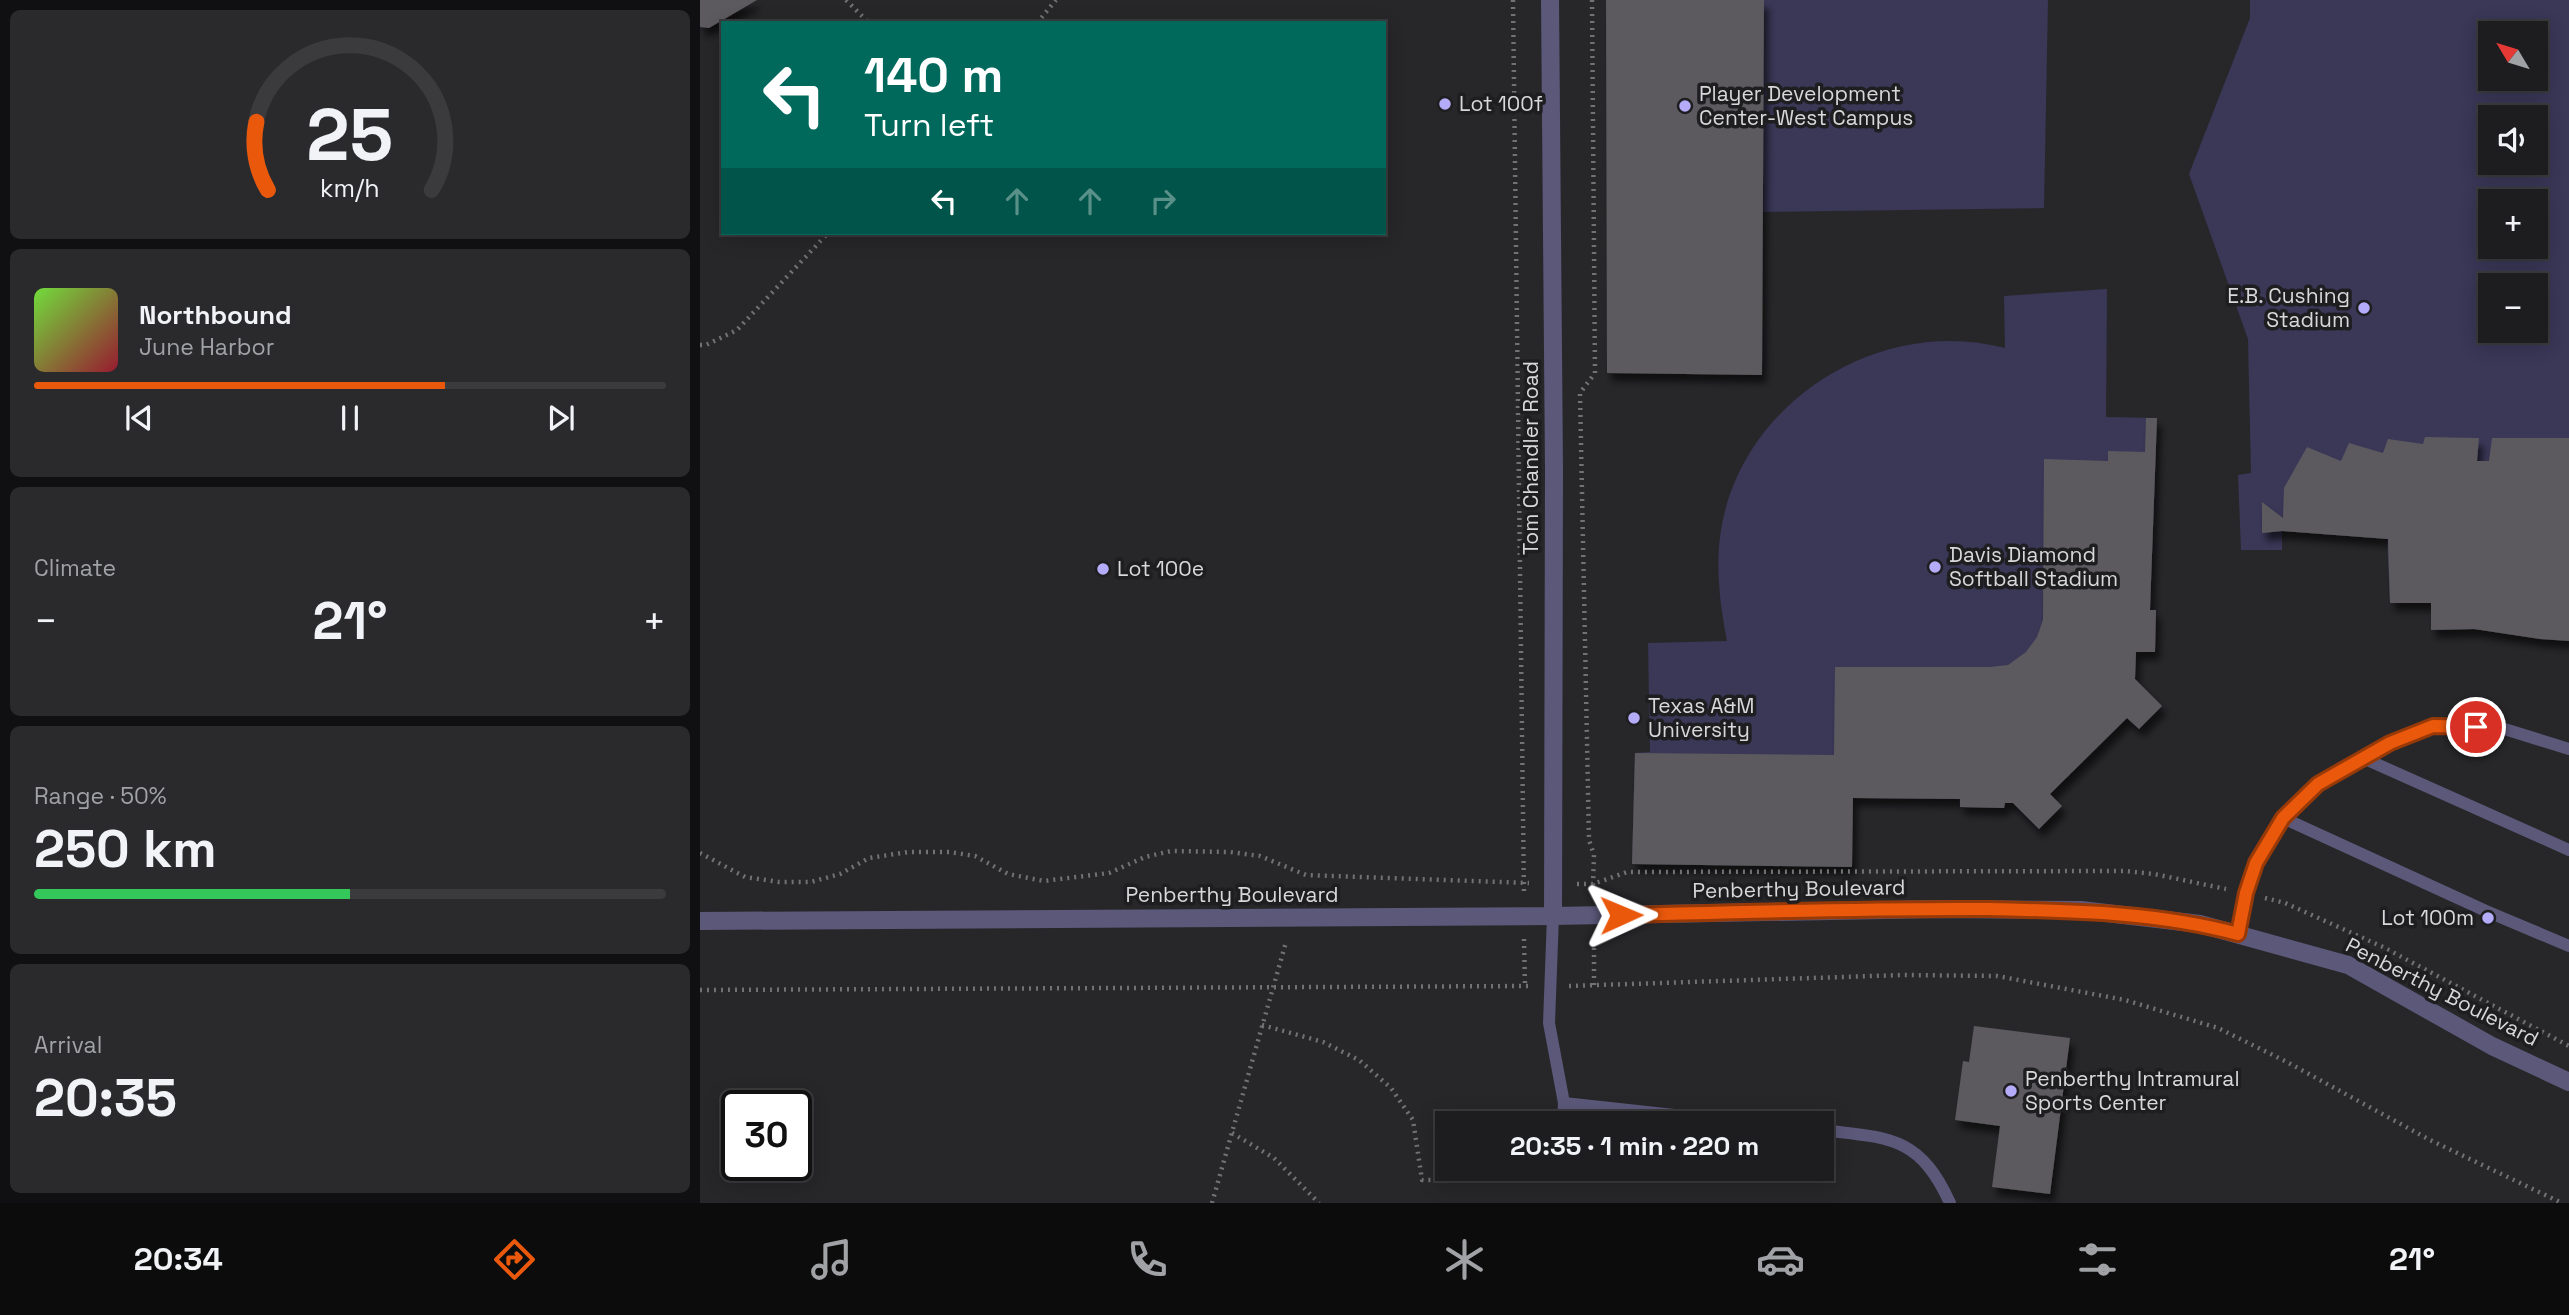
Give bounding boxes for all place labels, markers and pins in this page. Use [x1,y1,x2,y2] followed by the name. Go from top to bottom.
[1699,80,1913,131] place label: Player Development Center-West Campus
[1459,90,1543,117] place label: Lot 100f
[1437,96,1453,112] marker: Lot 100f
[1677,98,1693,114] marker: Player Development Center-West Campus
[2227,282,2350,333] place label: E.B. Cushing Stadium
[2356,300,2372,316] marker: E.B. Cushing Stadium
[1949,541,2118,592] place label: Davis Diamond Softball Stadium
[1117,555,1204,582] place label: Lot 100e
[1927,559,1943,575] marker: Davis Diamond Softball Stadium
[1095,561,1111,577] marker: Lot 100e
[1648,692,1754,743] place label: Texas A&M University
[2446,697,2506,757] pin
[1626,710,1642,726] marker: Texas A&M University
[2381,904,2474,931] place label: Lot 100m
[2480,910,2496,926] marker: Lot 100m
[2025,1065,2240,1116] place label: Penberthy Intramural Sports Center
[2003,1083,2019,1099] marker: Penberthy Intramural Sports Center

